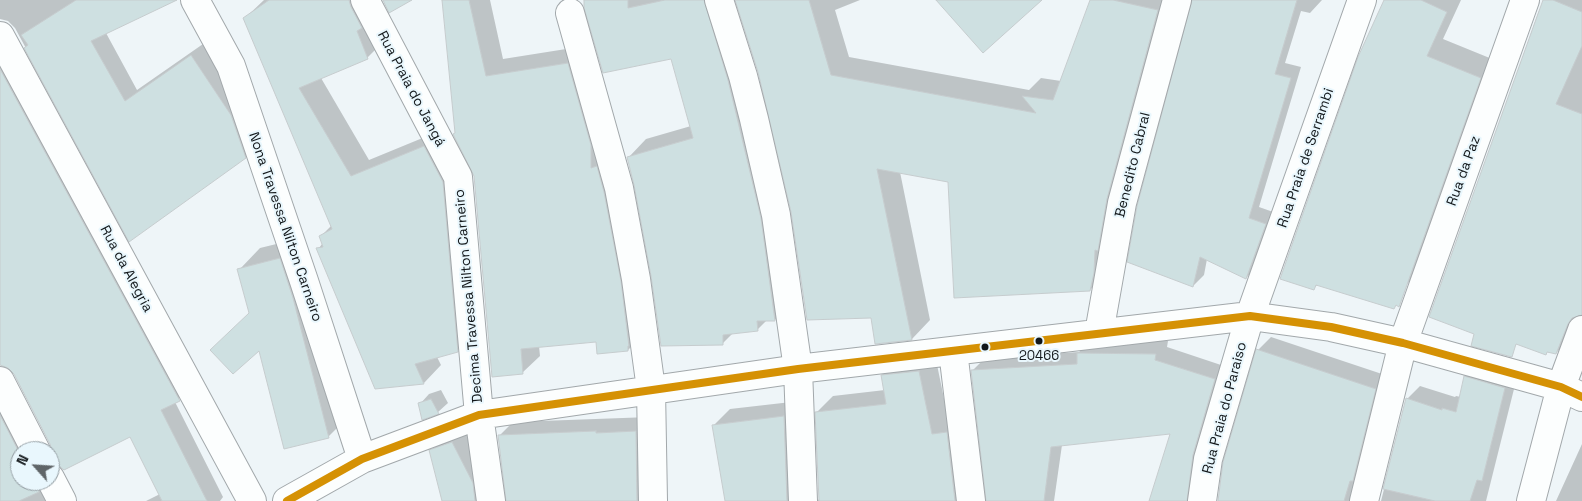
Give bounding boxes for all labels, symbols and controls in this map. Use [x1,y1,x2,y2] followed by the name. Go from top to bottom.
[373,28,449,150] street label: Rua Praia do Jangá
[1274,86,1338,230] street label: Rua Praia de Serrambi
[1112,111,1154,219] street label: Benedito Cabral
[245,130,325,324] street label: Nona Travessa Nilton Carneiro
[1444,134,1484,208] street label: Rua da Paz
[451,189,487,403] street label: Decima Travessa Nilton Carneiro
[96,223,156,315] street label: Rua da Alegria
[1034,336,1044,346] marker: 20466
[1199,340,1251,476] street label: Rua Praia do Paraiso
[980,342,990,352] unlabelled marker
[1019,348,1059,364] place label: 20466
[10,441,60,491] north arrow
[12,452,33,468] text: N

